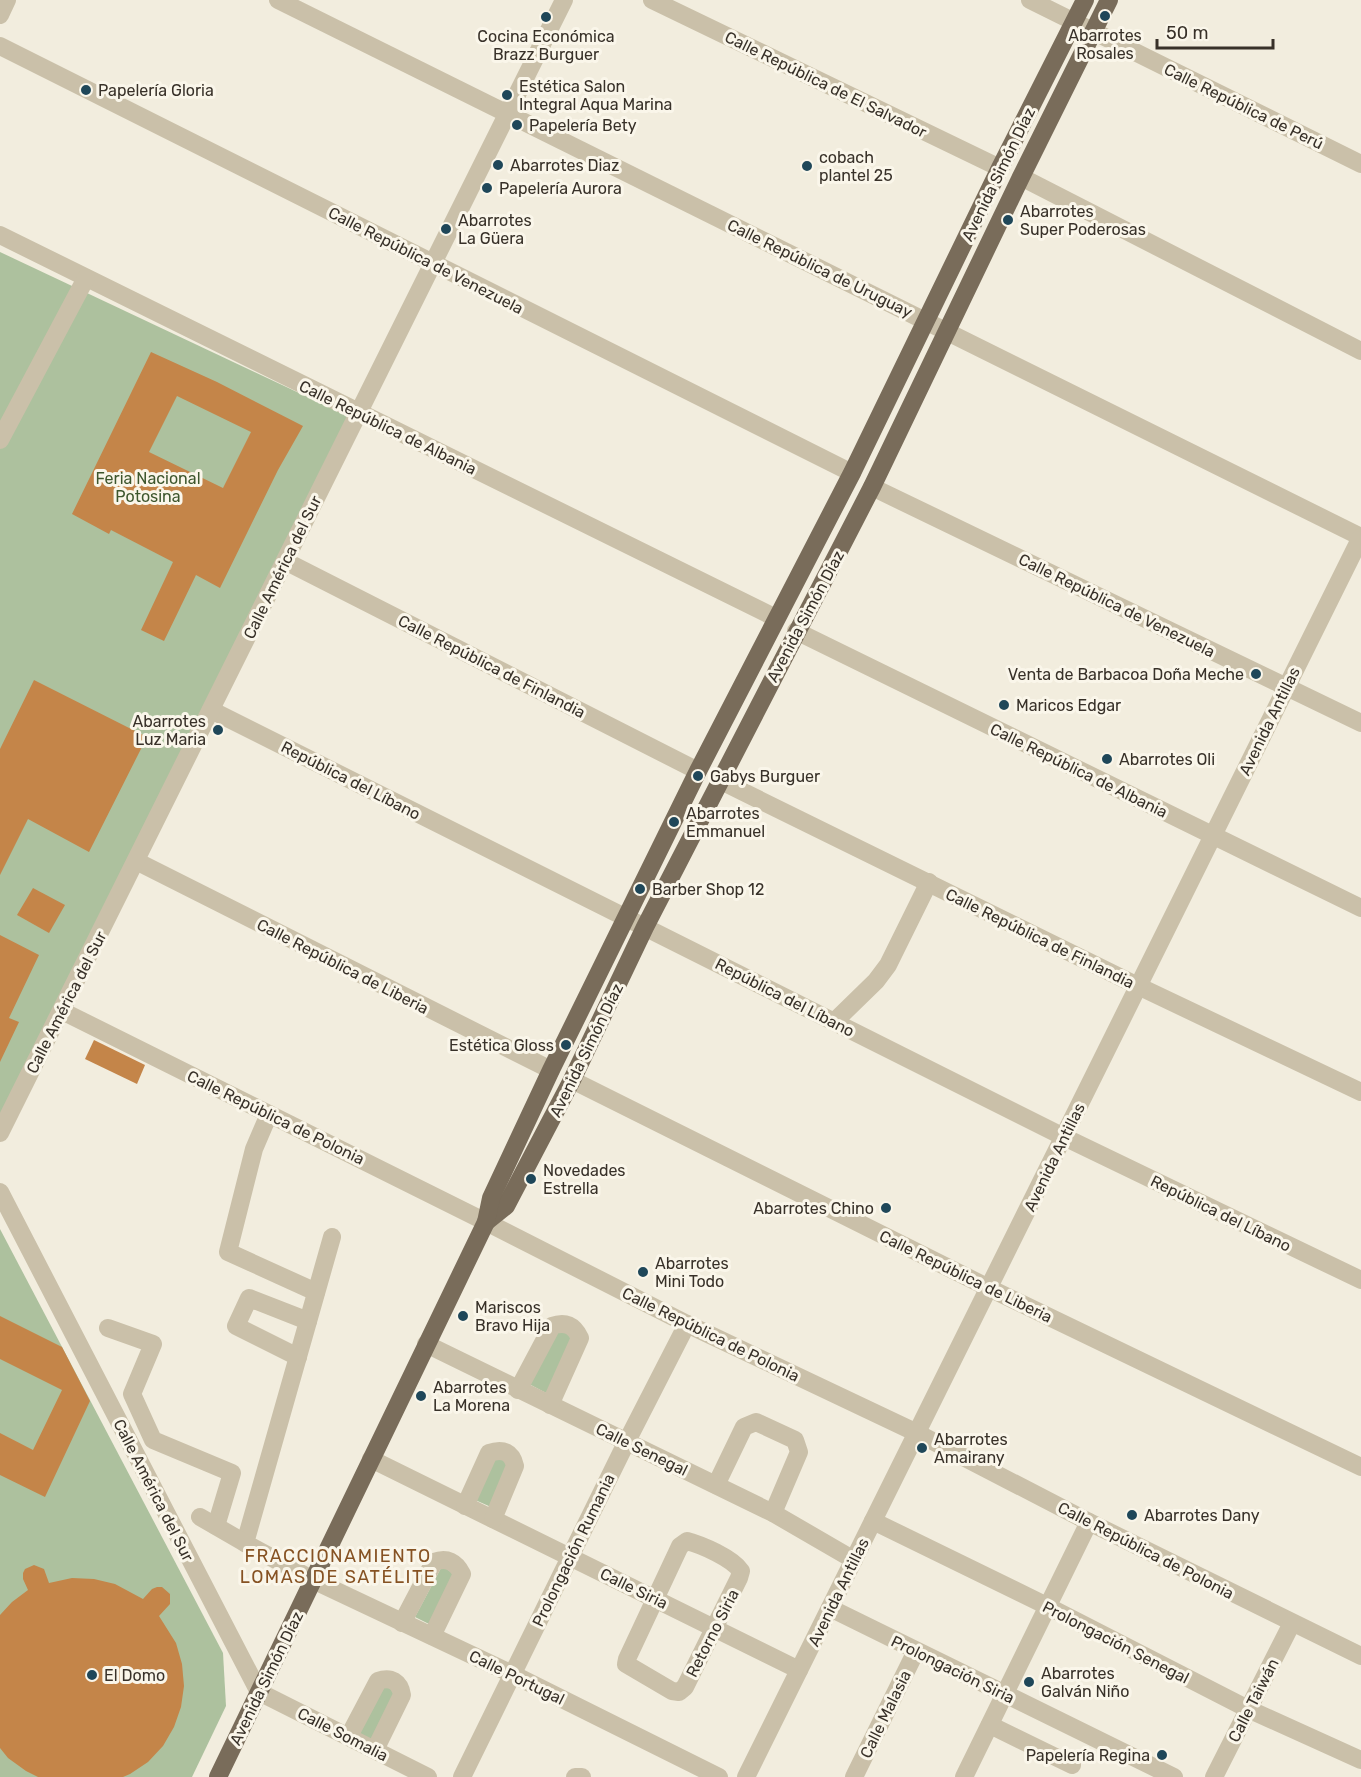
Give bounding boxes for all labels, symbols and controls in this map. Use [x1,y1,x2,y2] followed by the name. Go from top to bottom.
[1098,9,1112,23] marker: Abarrotes Rosales
[539,10,553,24] marker: Cocina Económica Brazz Burguer
[1157,12,1272,50] scale bar
[1166,22,1209,44] text: 50 m
[1068,26,1142,63] place label: Abarrotes Rosales
[477,27,615,64] place label: Cocina Económica Brazz Burguer
[722,27,930,142] street label: Calle República de El Salvador
[1161,60,1326,153] street label: Calle República de Perú
[519,77,672,114] place label: Estética Salon Integral Aqua Marina
[98,81,214,100] place label: Papelería Gloria
[79,83,93,97] marker: Papelería Gloria
[500,88,514,102] marker: Estética Salon Integral Aqua Marina
[958,104,1039,244] street label: Avenida Simón Díaz
[529,116,637,135] place label: Papelería Bety
[510,118,524,132] marker: Papelería Bety
[819,148,893,185] place label: cobach plantel 25
[510,156,619,175] place label: Abarrotes Diaz
[491,158,505,172] marker: Abarrotes Diaz
[800,159,814,173] marker: cobach plantel 25
[499,179,622,198] place label: Papelería Aurora
[480,181,494,195] marker: Papelería Aurora
[1020,202,1146,239] place label: Abarrotes Super Poderosas
[325,203,526,318] street label: Calle República de Venezuela
[458,211,532,248] place label: Abarrotes La Güera
[1001,213,1015,227] marker: Abarrotes Super Poderosas
[724,215,916,322] street label: Calle República de Uruguay
[439,222,453,236] marker: Abarrotes La Güera
[296,376,480,479] street label: Calle República de Albania
[95,469,201,506] park label: Feria Nacional Potosina
[239,492,325,642] street label: Calle América del Sur
[763,547,848,685] street label: Avenida Simón Díaz
[1015,550,1218,661] street label: Calle República de Venezuela
[395,611,589,722] street label: Calle República de Finlandia
[1235,664,1304,779] street label: Avenida Antillas
[1008,665,1244,684] place label: Venta de Barbacoa Doña Meche
[1249,667,1263,681] marker: Venta de Barbacoa Doña Meche
[1016,696,1121,715] place label: Maricos Edgar
[997,698,1011,712] marker: Maricos Edgar
[132,712,206,749] place label: Abarrotes Luz Maria
[987,719,1171,822] street label: Calle República de Albania
[211,723,225,737] marker: Abarrotes Luz Maria
[278,737,424,824] street label: República del Líbano
[1119,750,1215,769] place label: Abarrotes Oli
[1100,752,1114,766] marker: Abarrotes Oli
[710,767,820,786] place label: Gabys Burguer
[691,769,705,783] marker: Gabys Burguer
[686,804,765,841] place label: Abarrotes Emmanuel
[667,815,681,829] marker: Abarrotes Emmanuel
[652,880,764,899] place label: Barber Shop 12
[633,882,647,896] marker: Barber Shop 12
[942,884,1137,992] street label: Calle República de Finlandia
[254,915,432,1018] street label: Calle República de Liberia
[22,928,111,1077] street label: Calle América del Sur
[712,954,858,1041] street label: República del Líbano
[546,980,627,1120] street label: Avenida Simón Díaz
[449,1036,554,1055] place label: Estética Gloss
[559,1038,573,1052] marker: Estética Gloss
[184,1066,367,1169] street label: Calle República de Polonia
[1020,1100,1089,1215] street label: Avenida Antillas
[543,1161,626,1198] place label: Novedades Estrella
[1147,1171,1294,1256] street label: República del Líbano
[524,1172,538,1186] marker: Novedades Estrella
[753,1199,874,1218] place label: Abarrotes Chino
[879,1201,893,1215] marker: Abarrotes Chino
[876,1226,1055,1327] street label: Calle República de Liberia
[655,1254,729,1291] place label: Abarrotes Mini Todo
[636,1265,650,1279] marker: Abarrotes Mini Todo
[619,1283,802,1386] street label: Calle República de Polonia
[475,1298,550,1335] place label: Mariscos Bravo Hija
[456,1309,470,1323] marker: Mariscos Bravo Hija
[433,1378,510,1415] place label: Abarrotes La Morena
[414,1389,428,1403] marker: Abarrotes La Morena
[109,1416,198,1565] street label: Calle América del Sur
[593,1419,691,1480] street label: Calle Senegal
[934,1430,1008,1467] place label: Abarrotes Amairany
[915,1441,929,1455] marker: Abarrotes Amairany
[528,1471,619,1630] street label: Prolongación Rumania
[1055,1498,1237,1603] street label: Calle República de Polonia
[1144,1506,1260,1525] place label: Abarrotes Dany
[1125,1508,1139,1522] marker: Abarrotes Dany
[804,1535,873,1650] street label: Avenida Antillas
[240,1545,436,1588] district label: FRACCIONAMIENTO LOMAS DE SATÉLITE
[597,1564,671,1613] street label: Calle Siria
[682,1586,743,1680] street label: Retorno Siria
[1039,1597,1192,1688] street label: Prolongación Senegal
[226,1608,307,1748] street label: Avenida Simón Díaz
[888,1631,1017,1708] street label: Prolongación Siria
[466,1646,568,1709] street label: Calle Portugal
[1224,1655,1283,1745] street label: Calle Taiwán
[1041,1664,1129,1701] place label: Abarrotes Galván Niño
[104,1666,165,1685] place label: El Domo
[856,1667,915,1761] street label: Calle Malasia
[85,1668,99,1682] marker: El Domo
[1022,1675,1036,1689] marker: Abarrotes Galván Niño
[294,1704,391,1765] street label: Calle Somalia
[1026,1746,1150,1765] place label: Papelería Regina
[1155,1748,1169,1762] marker: Papelería Regina

